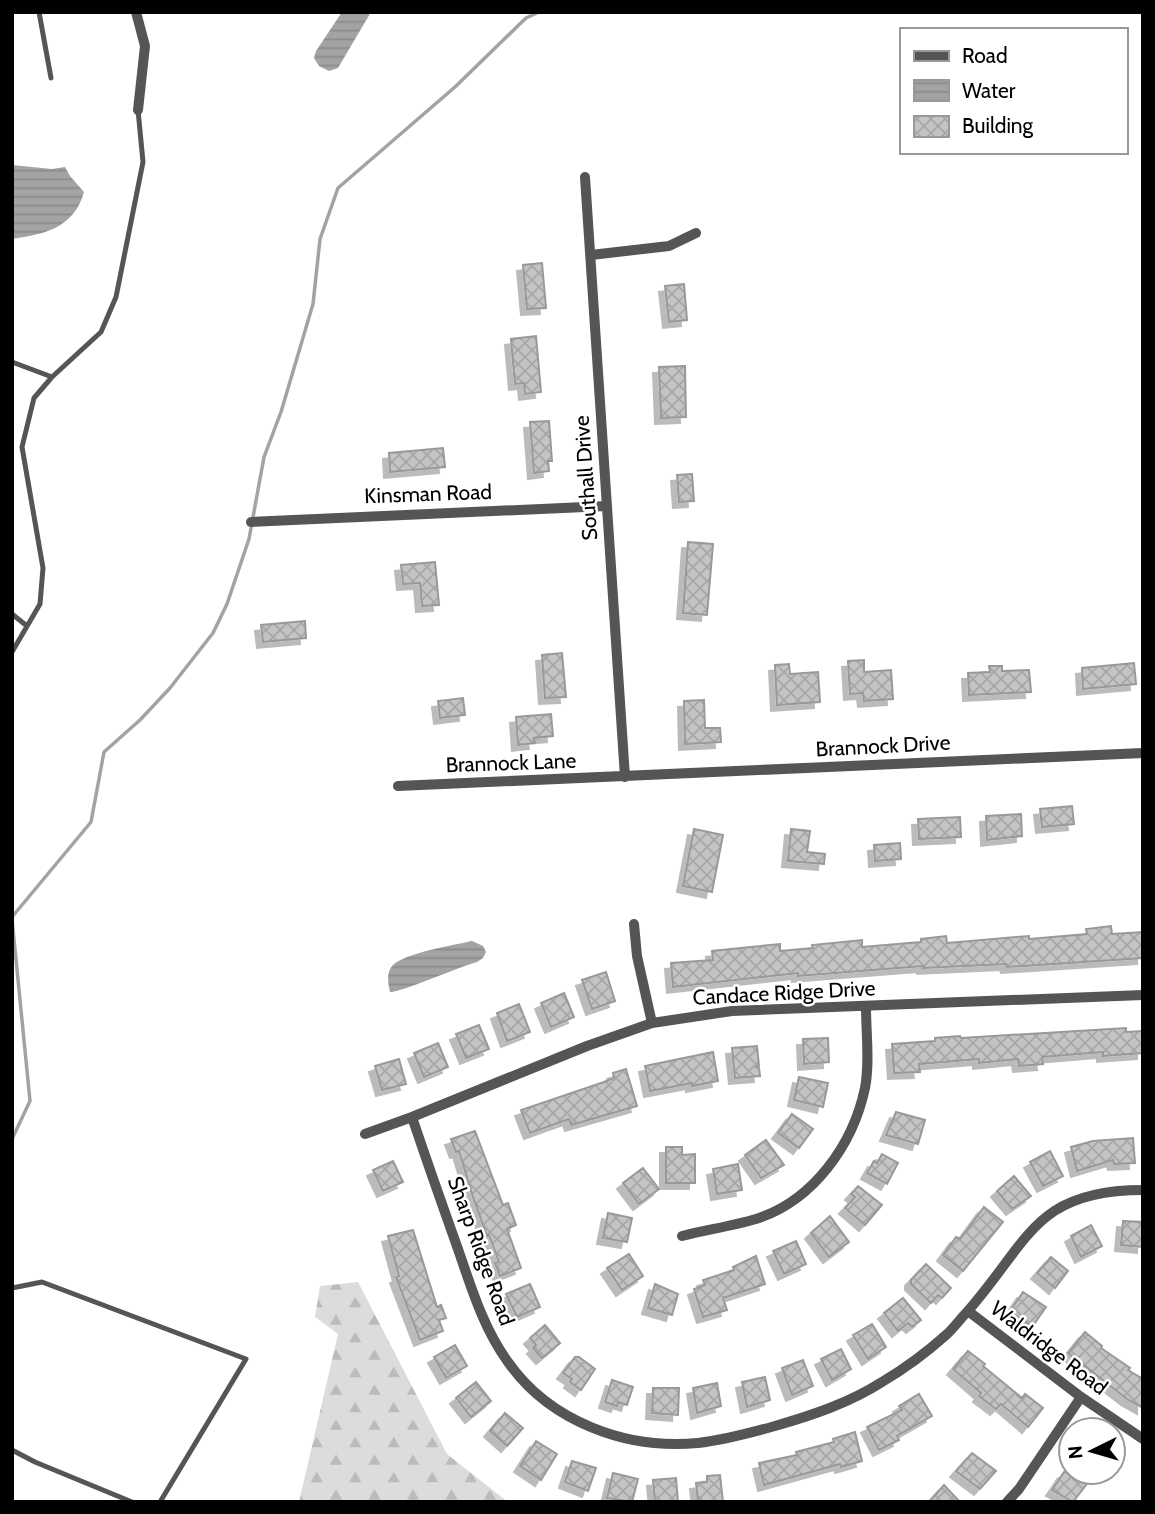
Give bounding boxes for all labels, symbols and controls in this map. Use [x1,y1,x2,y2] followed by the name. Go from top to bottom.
[900,28,1127,154] legend
[962,43,1008,68] text: Road
[962,78,1016,103] text: Water
[962,113,1034,138] text: Building
[569,415,602,541] street label: Southall Drive
[364,479,492,508] street label: Kinsman Road
[815,729,951,762] street label: Brannock Drive
[445,748,577,777] street label: Brannock Lane
[692,975,876,1010] street label: Candace Ridge Drive
[443,1173,520,1329] street label: Sharp Ridge Road
[986,1296,1113,1400] street label: Waldridge Road
[1057,1416,1127,1486] north arrow
[1064,1445,1088,1460] text: N

